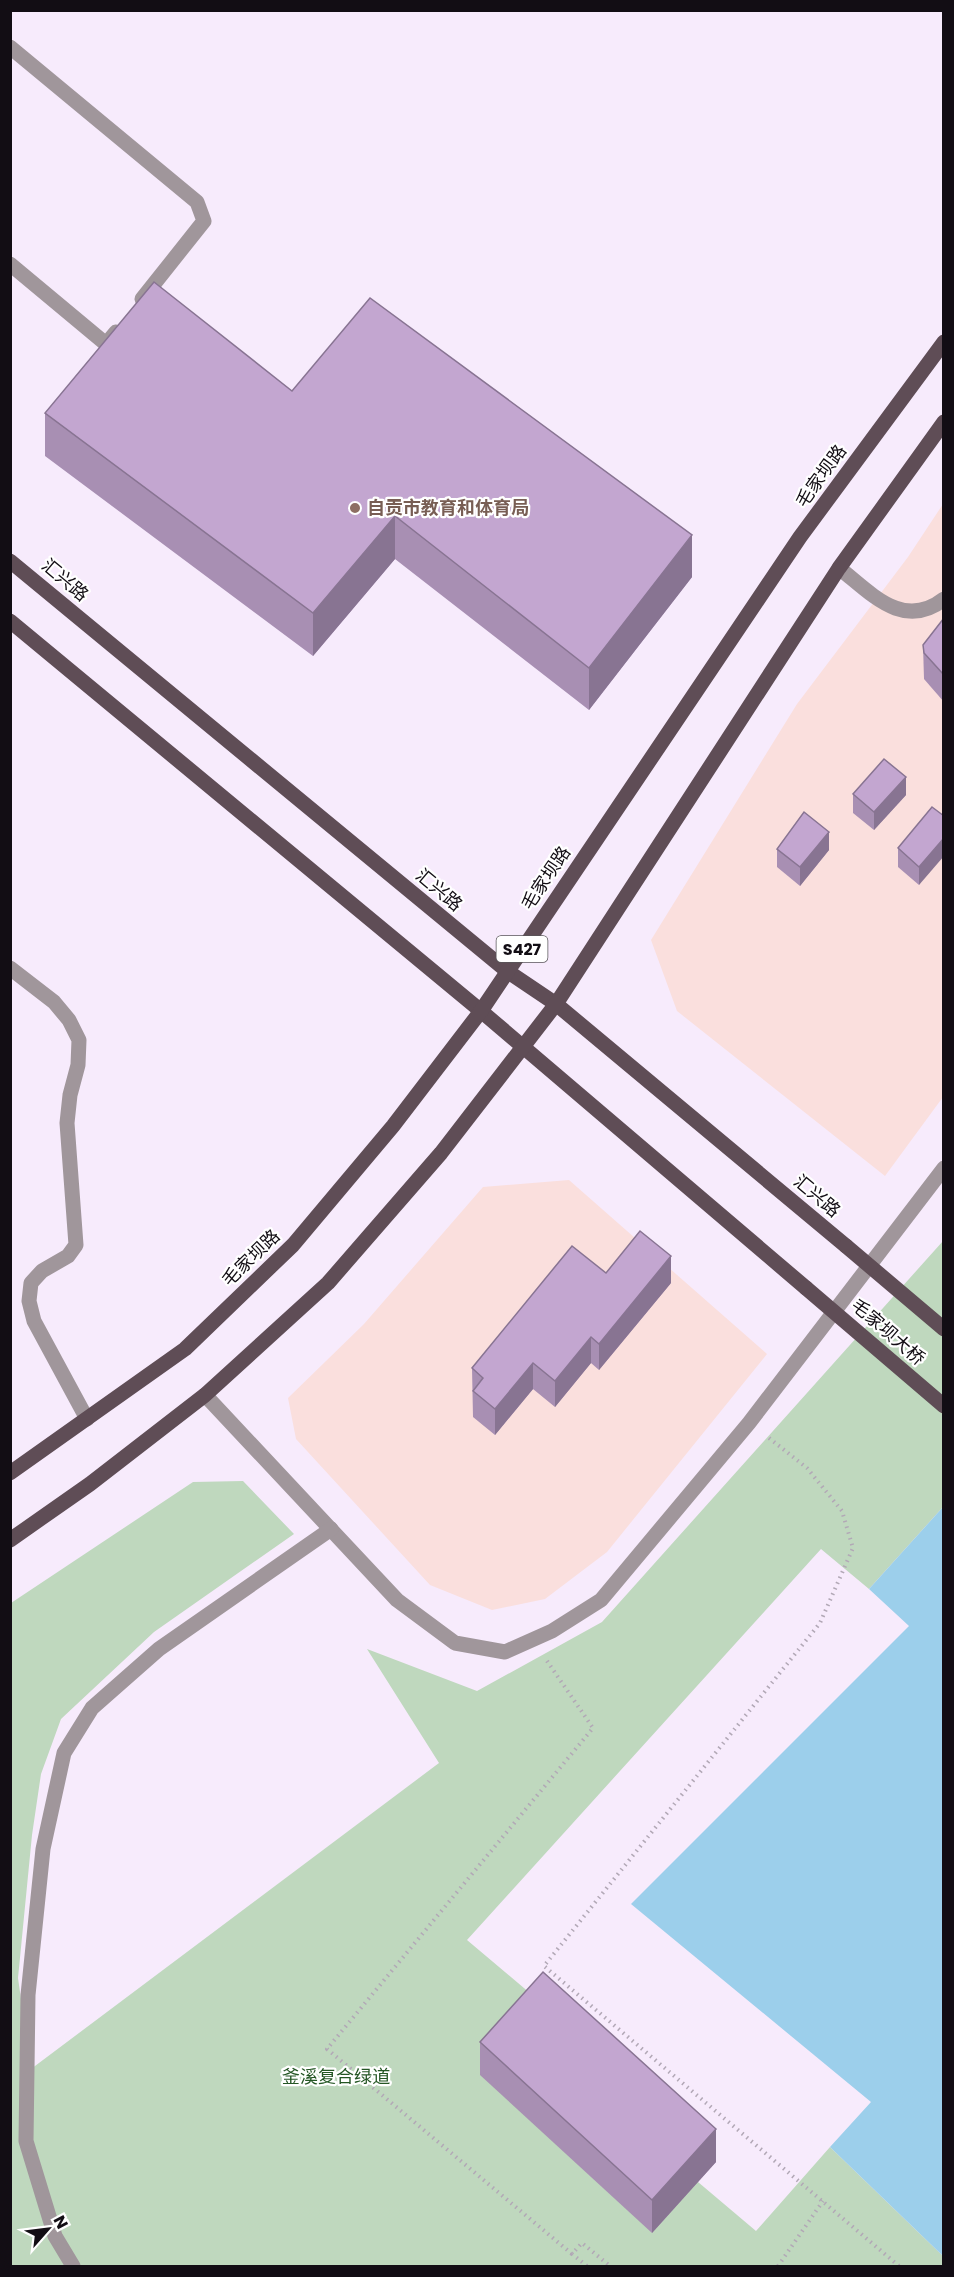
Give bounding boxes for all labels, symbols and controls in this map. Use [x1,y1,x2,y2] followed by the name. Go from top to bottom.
[789,439,852,512] street label: 毛家坝路
[367,495,529,520] place label: 自贡市教育和体育局
[348,501,362,515] marker: 自贡市教育和体育局
[37,553,94,607] street label: 汇兴路
[515,841,576,915] street label: 毛家坝路
[411,863,468,917] street label: 汇兴路
[496,936,548,962] road number: S427
[789,1169,846,1223] street label: 汇兴路
[216,1224,285,1292] street label: 毛家坝路
[846,1293,930,1371] street label: 毛家坝大桥
[282,2064,390,2089] park label: 釜溪复合绿道
[18,2199,78,2259] north arrow
[48,2211,74,2233] text: N

